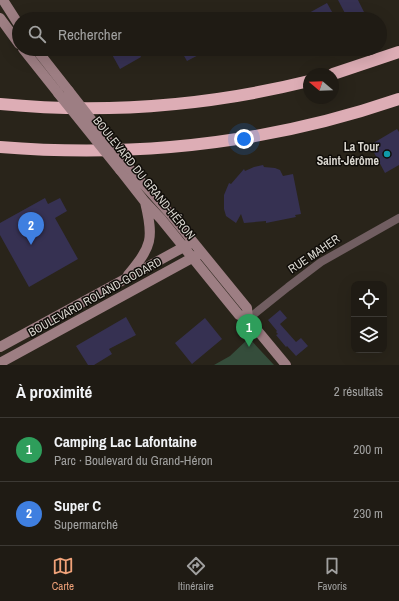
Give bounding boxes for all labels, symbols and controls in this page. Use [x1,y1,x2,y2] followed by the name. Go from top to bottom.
[12,12,387,56] search box
[26,23,48,45] icon: search
[58,24,122,45] text: Rechercher
[303,68,339,104] north arrow
[89,113,199,243] street label: BOULEVARD DU GRAND-HÉRON
[234,129,254,149] your location
[317,139,380,169] place label: La Tour Saint-Jérôme
[382,149,392,159] marker: La Tour Saint-Jérôme
[18,212,44,245] pin: 2
[285,231,343,277] street label: RUE MAHER
[25,254,165,340] street label: BOULEVARD ROLAND-GODARD
[351,281,387,353] map controls
[351,281,387,317] button: locate
[236,314,262,347] pin: 1
[351,317,387,353] button: layers
[16,380,92,403] text: À proximité
[334,383,383,400] text: 2 résultats
[54,431,197,452] text: Camping Lac Lafontaine
[26,441,32,458] text: 1
[353,441,383,458] text: 200 m
[54,452,213,469] text: Parc · Boulevard du Grand-Héron
[54,495,101,516] text: Super C
[26,505,32,522] text: 2
[353,505,383,522] text: 230 m
[54,516,118,533] text: Supermarché
[52,555,74,593] tab: Carte
[178,555,214,593] tab: Itinéraire
[317,555,347,593] tab: Favoris

